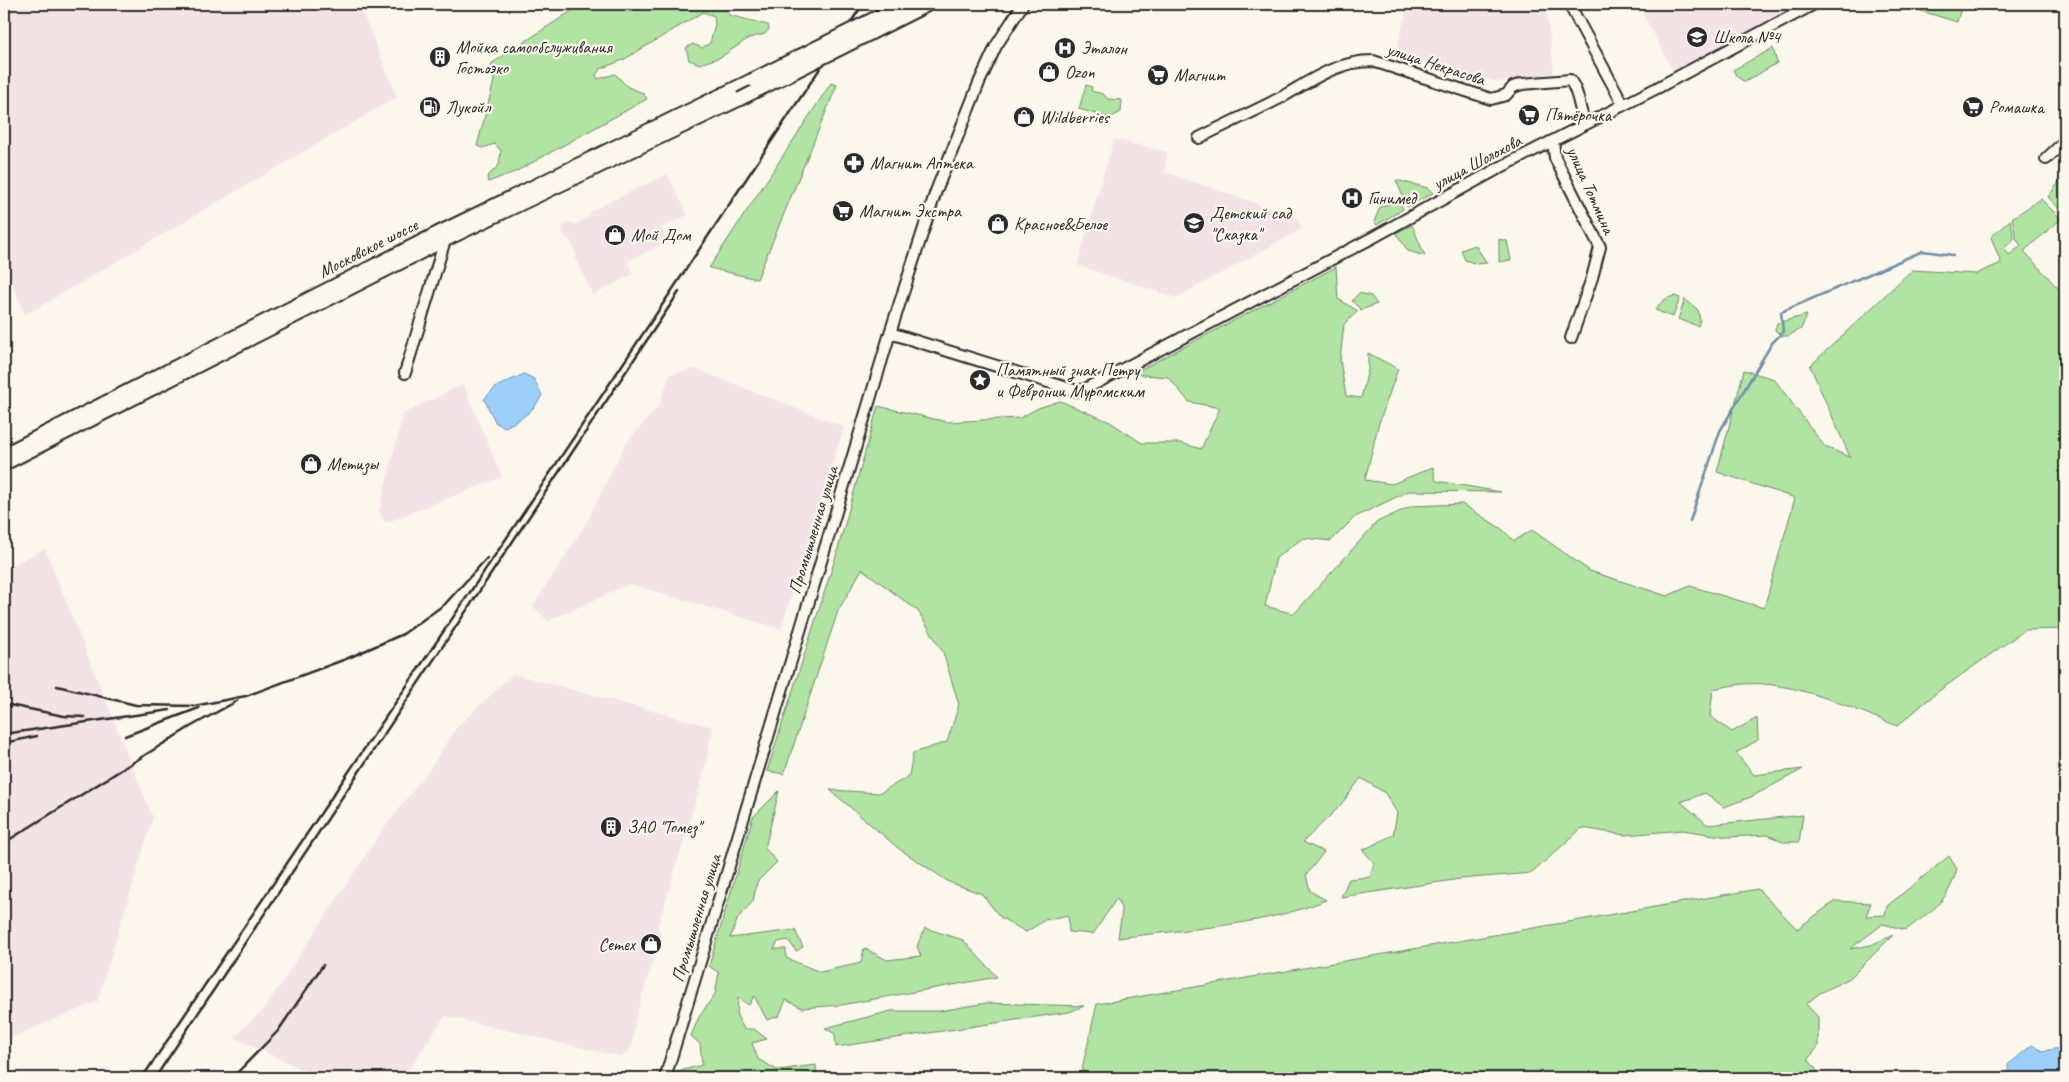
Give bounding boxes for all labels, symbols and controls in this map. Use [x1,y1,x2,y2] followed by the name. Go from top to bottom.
[1685,25,1709,49] school or university icon: Школа №4
[1713,26,1782,48] place label: Школа №4
[456,36,613,79] place label: Мойка самообслуживания Гостоэко
[1053,36,1077,60] hospital icon: Эталон
[1081,37,1128,59] place label: Эталон
[1383,38,1489,91] street label: улица Некрасова
[428,45,452,69] building icon: Мойка самообслуживания Гостоэко
[1037,60,1061,84] shop icon: Ozon
[1065,61,1095,83] place label: Ozon
[1146,63,1170,87] supermarket icon: Магнит
[1174,64,1226,86] place label: Магнит
[418,95,442,119] fuel station icon: Лукойл
[1961,95,1985,119] supermarket icon: Ромашка
[446,96,492,118] place label: Лукойл
[1989,96,2045,118] place label: Ромашка
[1517,103,1541,127] supermarket icon: Пятёрочка
[1545,104,1613,126] place label: Пятёрочка
[1012,105,1036,129] shop icon: Wildberries
[1040,106,1111,128] place label: Wildberries
[1428,129,1526,195] street label: улица Шолохова
[1562,142,1621,239] street label: улица Тотмина
[842,151,866,175] pharmacy icon: Магнит Аптека
[870,152,974,174] place label: Магнит Аптека
[1340,186,1364,210] hospital icon: Гинимед
[1368,187,1418,209] place label: Гинимед
[831,199,855,223] supermarket icon: Магнит Экстра
[859,200,962,222] place label: Магнит Экстра
[1210,202,1293,246] place label: Детский сад "Сказка"
[1182,211,1206,235] school or university icon: Детский сад "Сказка"
[986,212,1010,236] shop icon: Красное&Белое
[315,213,422,282] street label: Московское шоссе
[1014,213,1108,235] place label: Красное&Белое
[603,223,627,247] shop icon: Мой Дом
[631,224,692,246] place label: Мой Дом
[996,359,1145,402] place label: Памятный знак Петру и Февронии Муромским
[968,368,992,392] place icon: Памятный знак Петру и Февронии Муромским
[299,452,323,476] shop icon: Метизы
[327,453,380,476] place label: Метизы
[783,462,843,596] street label: Промышленная улица
[599,815,623,839] building icon: ЗАО "Томез"
[627,816,705,839] place label: ЗАО "Томез"
[666,850,726,984] street label: Промышленная улица
[639,932,663,956] shop icon: Cemex
[599,933,637,955] place label: Cemex

